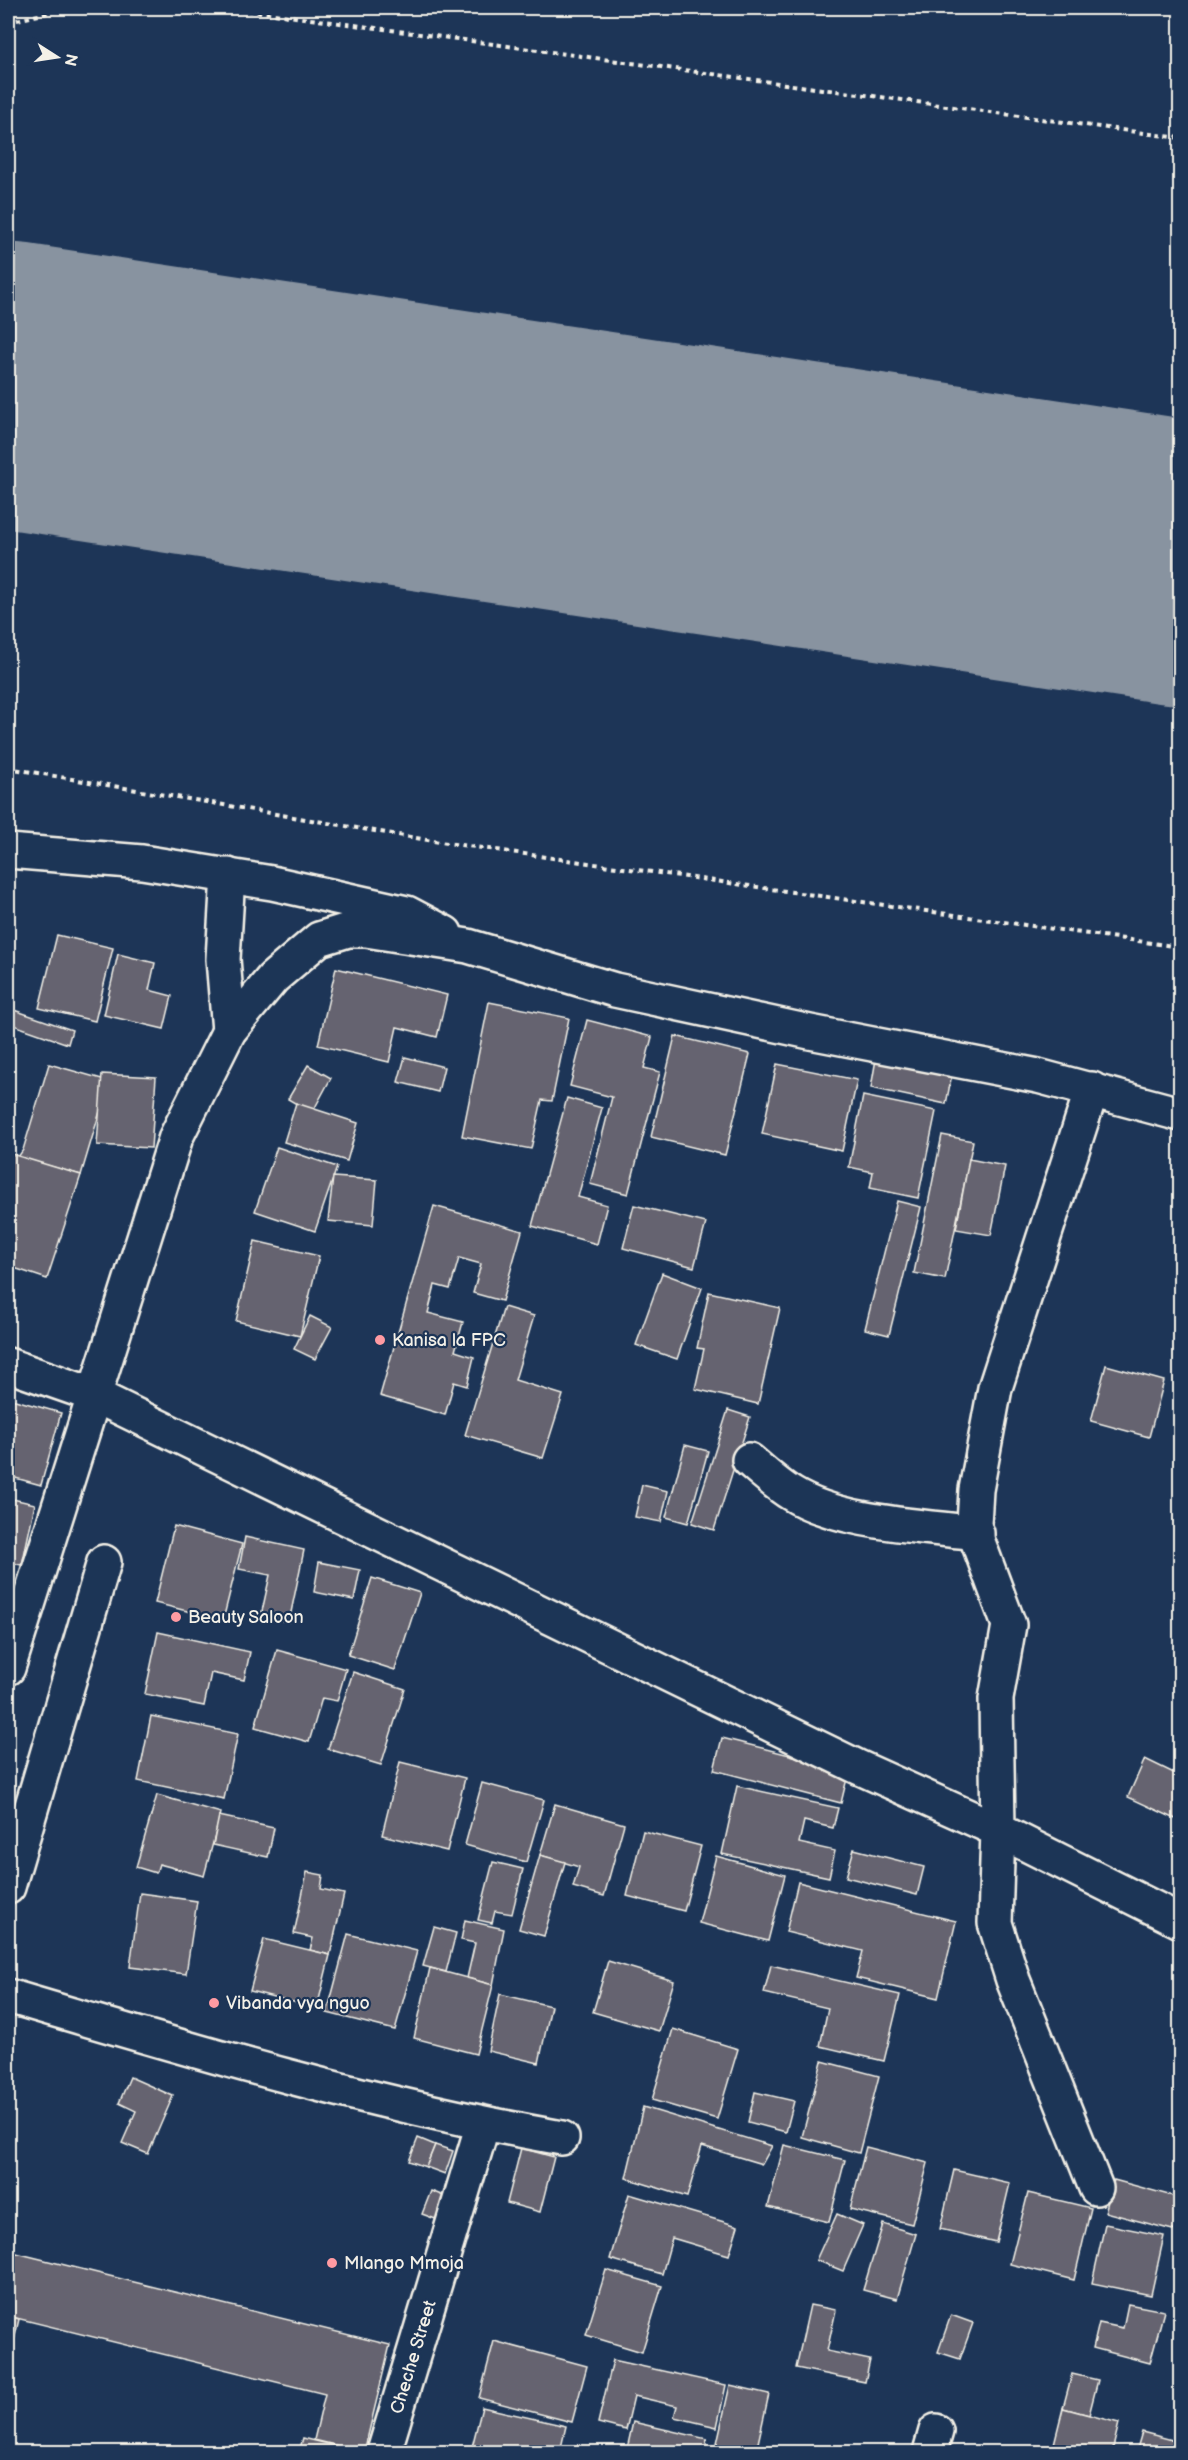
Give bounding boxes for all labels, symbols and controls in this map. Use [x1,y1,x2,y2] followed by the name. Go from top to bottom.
[27,27,87,87] north arrow
[60,52,81,68] text: N
[392,1330,506,1351] place label: Kanisa la FPC
[373,1333,387,1347] marker: Kanisa la FPC
[188,1607,304,1628] place label: Beauty Saloon
[169,1610,183,1624] marker: Beauty Saloon
[226,1993,370,2014] place label: Vibanda vya nguo
[207,1996,221,2010] marker: Vibanda vya nguo
[344,2253,464,2274] place label: Mlango Mmoja
[325,2256,339,2270] marker: Mlango Mmoja
[386,2297,441,2416] street label: Cheche Street

